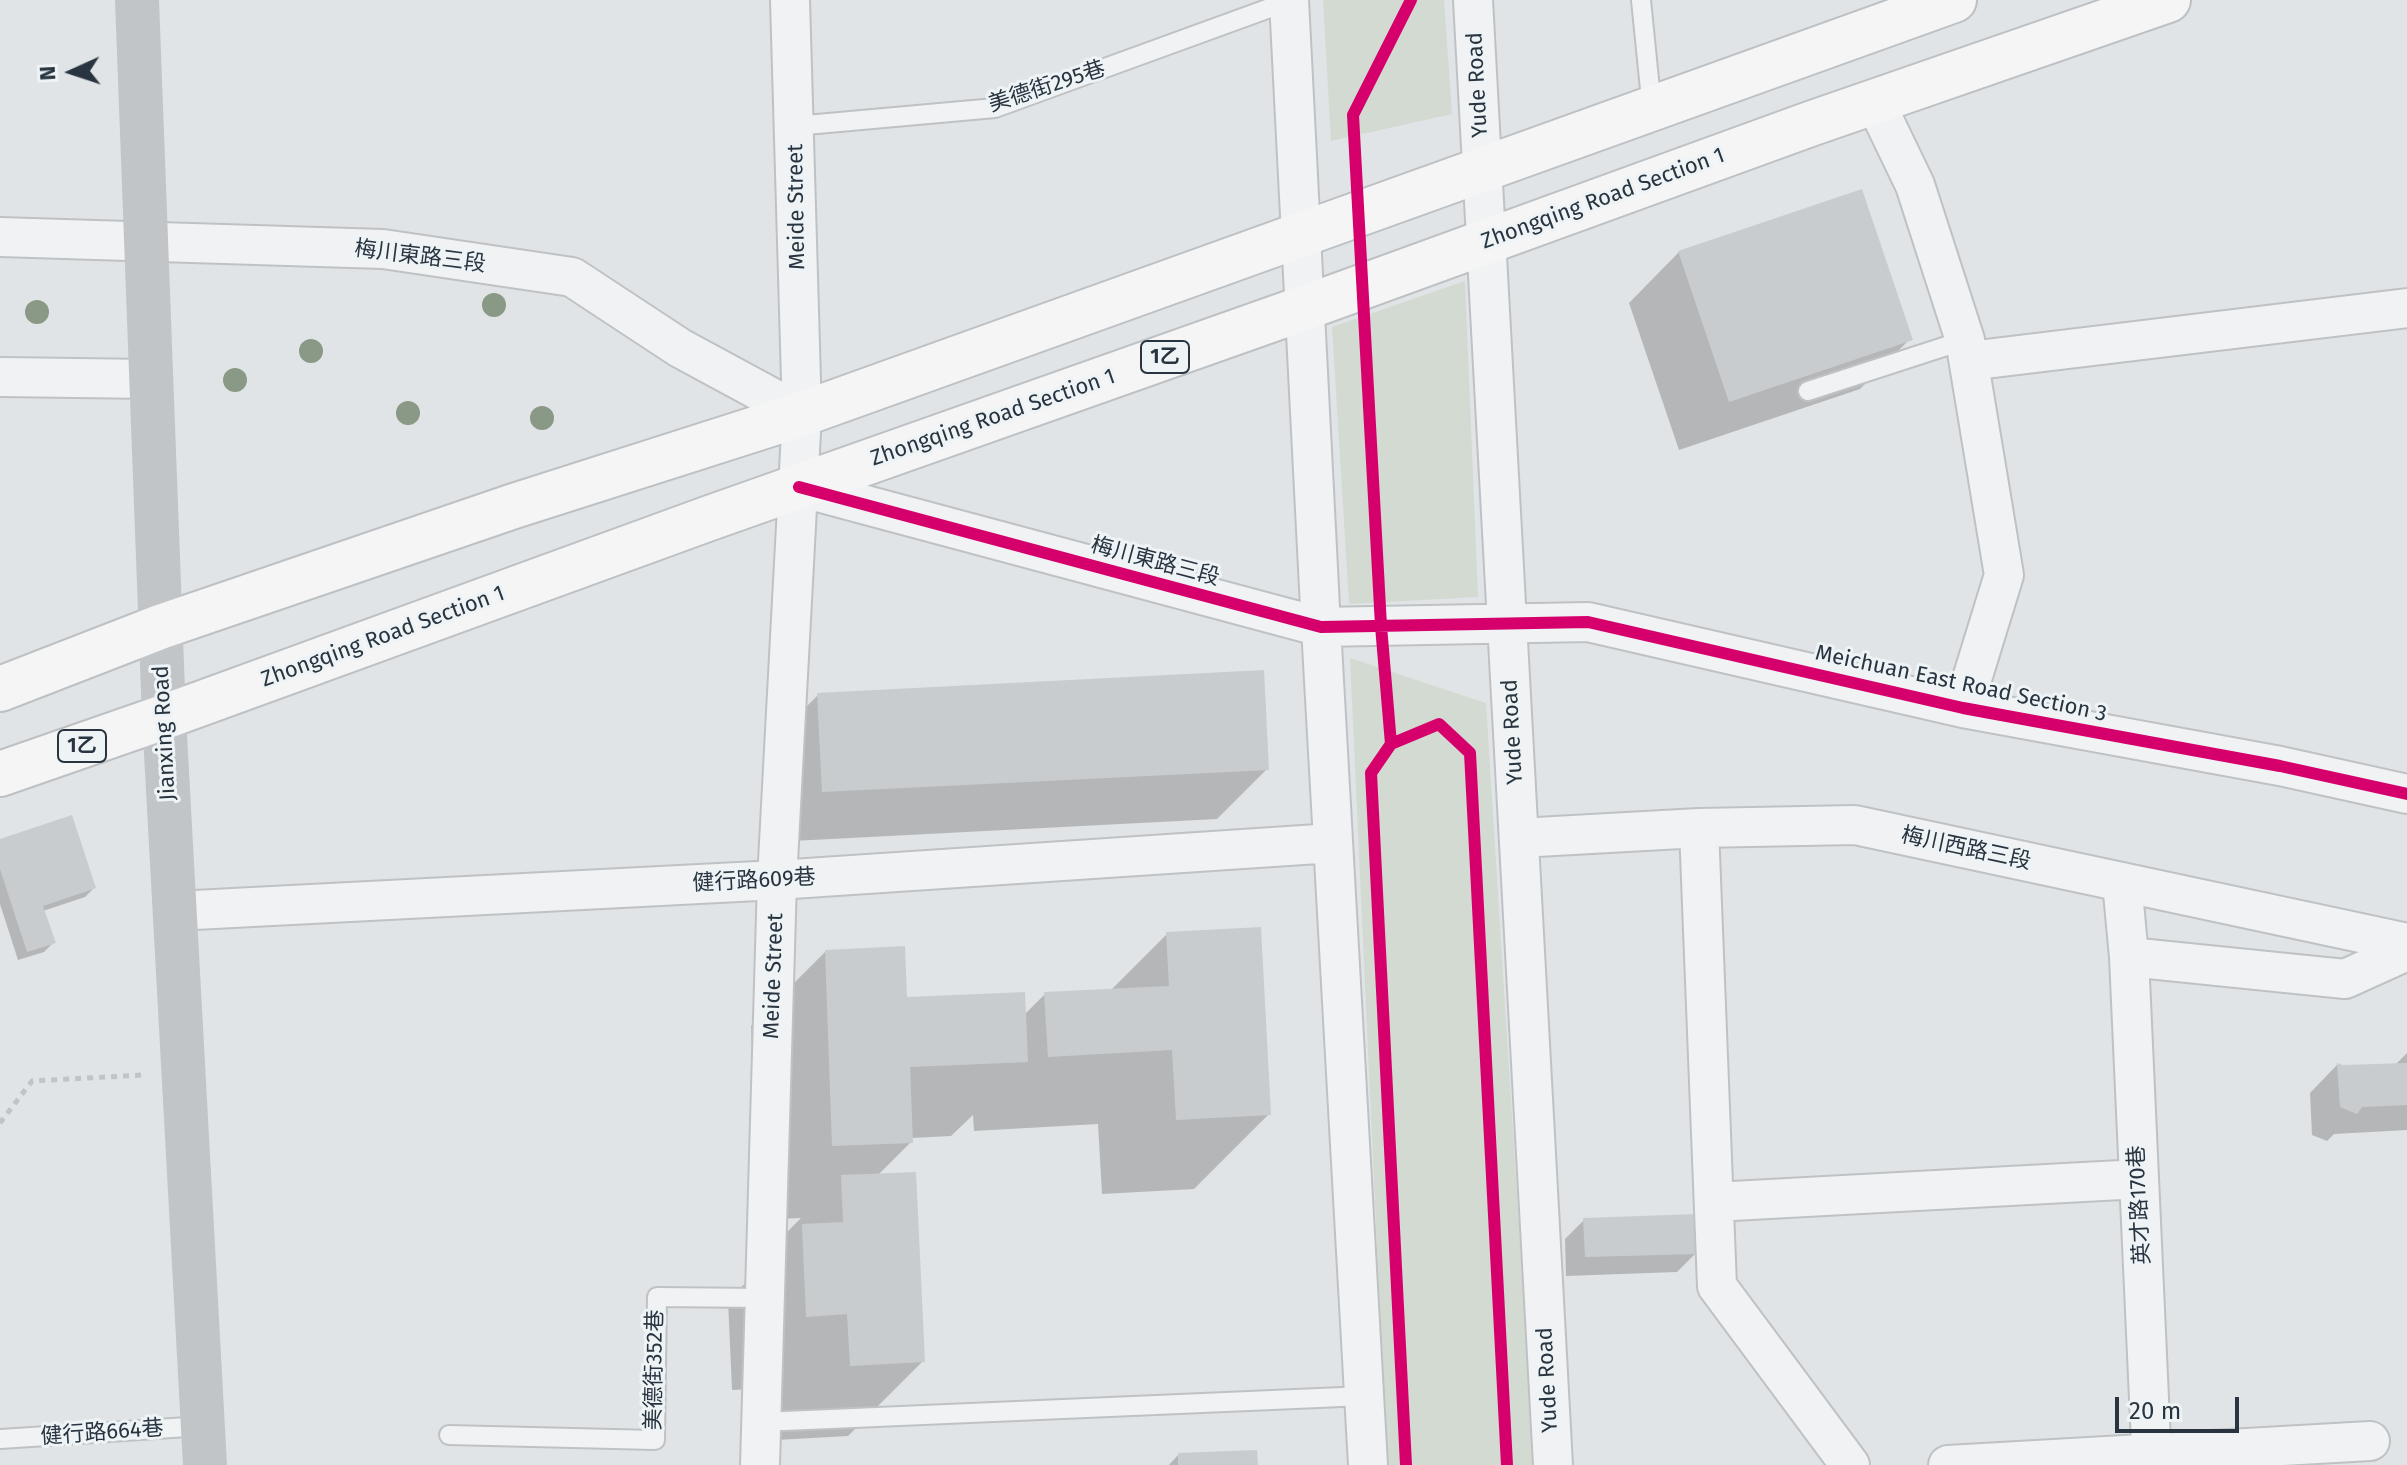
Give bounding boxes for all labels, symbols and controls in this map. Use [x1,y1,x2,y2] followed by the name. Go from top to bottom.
[32,32,112,112] north arrow
[1462,32,1494,138] street label: Yude Road
[985,56,1109,118] street label: 美德街295巷
[34,65,61,81] text: N
[1478,143,1728,255] street label: Zhongqing Road Section 1
[783,144,811,270] street label: Meide Street
[353,236,487,278] street label: 梅川東路三段
[1141,341,1189,373] road number: 1乙
[867,364,1119,472] street label: Zhongqing Road Section 1
[1088,532,1222,592] street label: 梅川東路三段
[258,581,508,693] street label: Zhongqing Road Section 1
[1813,640,2109,728] street label: Meichuan East Road Section 3
[148,665,182,801] street label: Jianxing Road
[1497,679,1529,785] street label: Yude Road
[58,730,106,762] road number: 1乙
[1899,822,2033,876] street label: 梅川西路三段
[692,865,816,897] street label: 健行路609巷
[759,913,789,1039] street label: Meide Street
[2124,1145,2156,1265] street label: 英才路170巷
[641,1309,669,1431] street label: 美德街352巷
[1532,1327,1564,1433] street label: Yude Road
[2119,1381,2243,1431] scale bar
[2129,1397,2181,1425] text: 20 m
[40,1416,164,1450] street label: 健行路664巷

